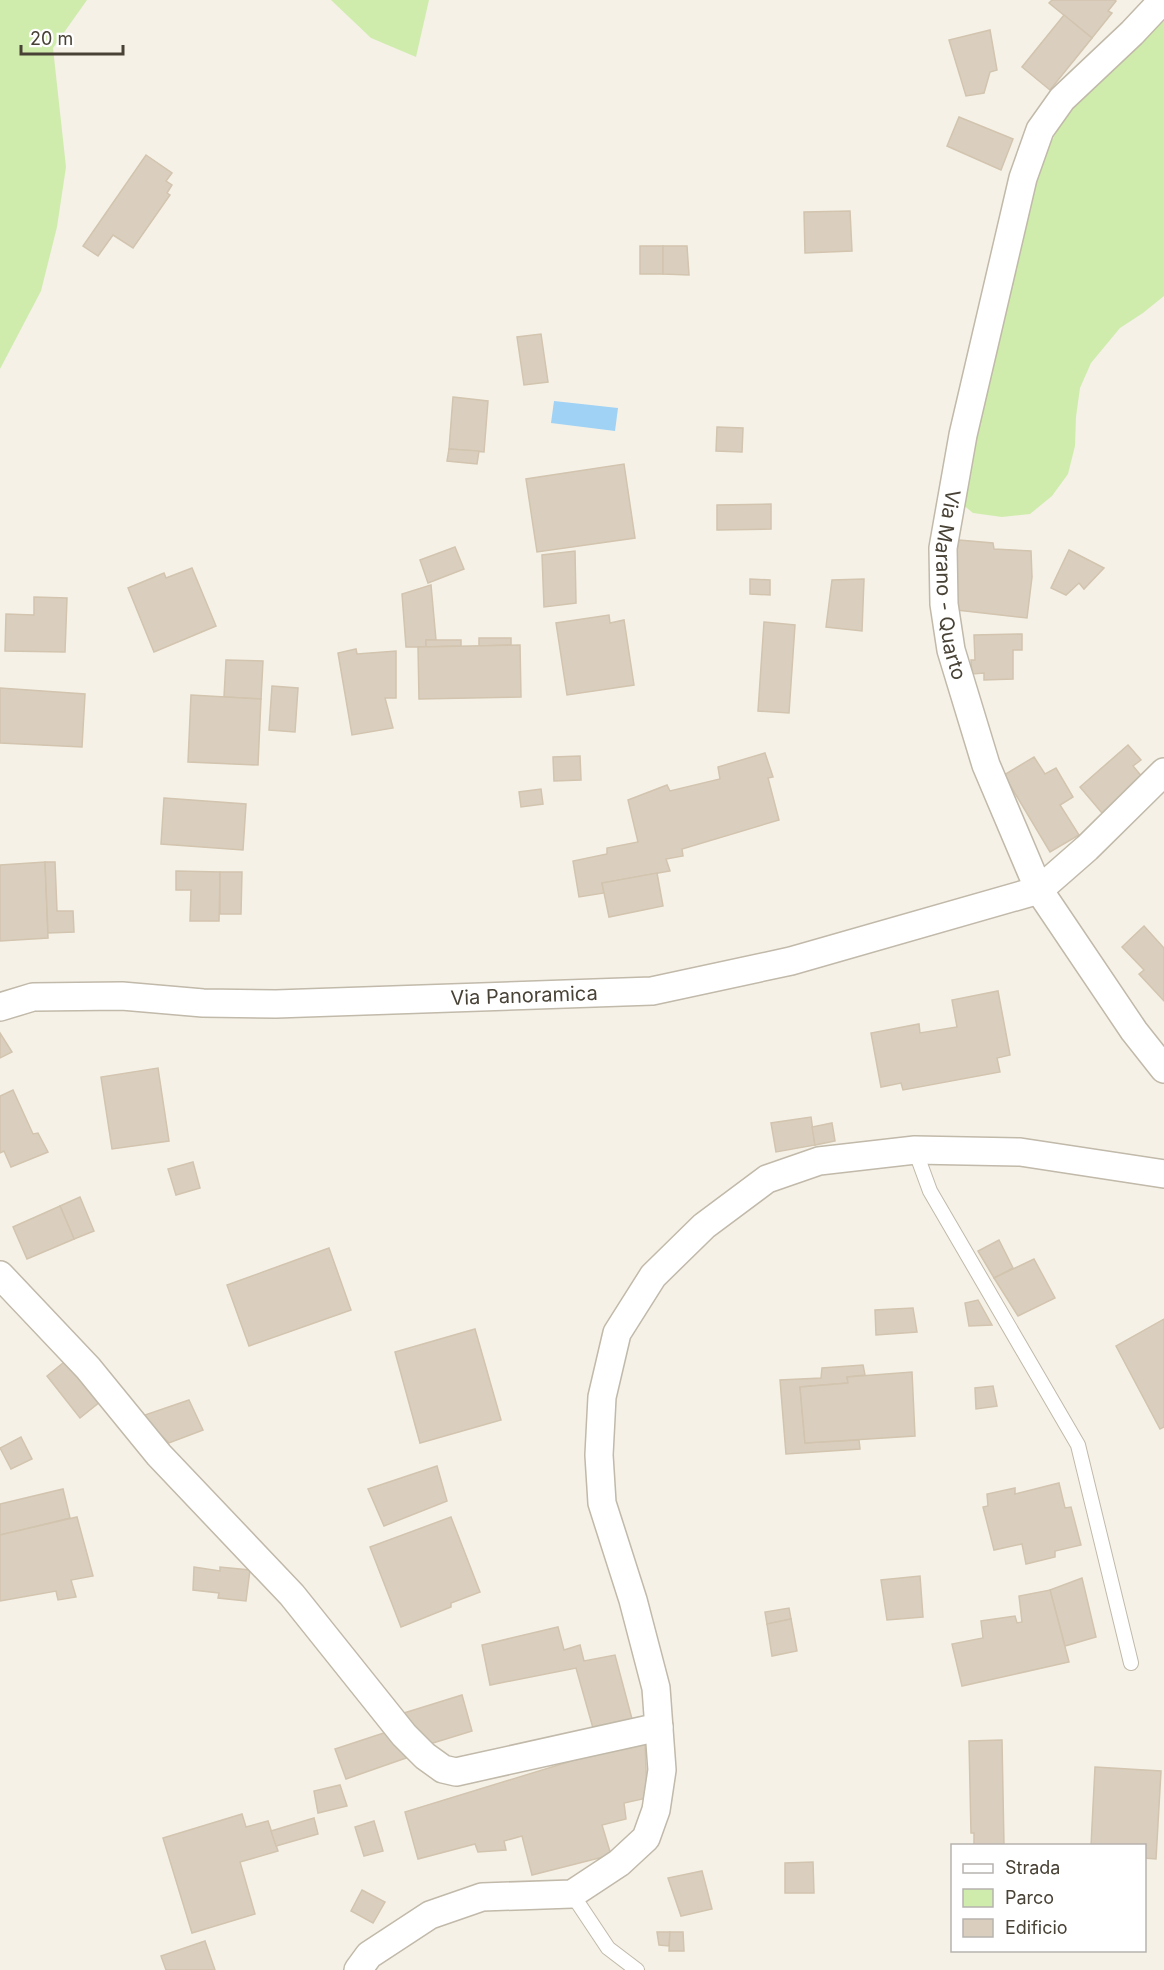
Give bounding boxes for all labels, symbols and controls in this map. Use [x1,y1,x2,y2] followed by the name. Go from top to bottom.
[21,18,123,56] scale bar
[30,28,73,49] text: 20 m
[930,488,971,683] street label: Via Marano - Quarto
[450,981,598,1010] street label: Via Panoramica
[951,1844,1146,1952] legend
[1005,1857,1060,1878] text: Strada
[1005,1887,1054,1908] text: Parco
[1005,1917,1068,1938] text: Edificio

